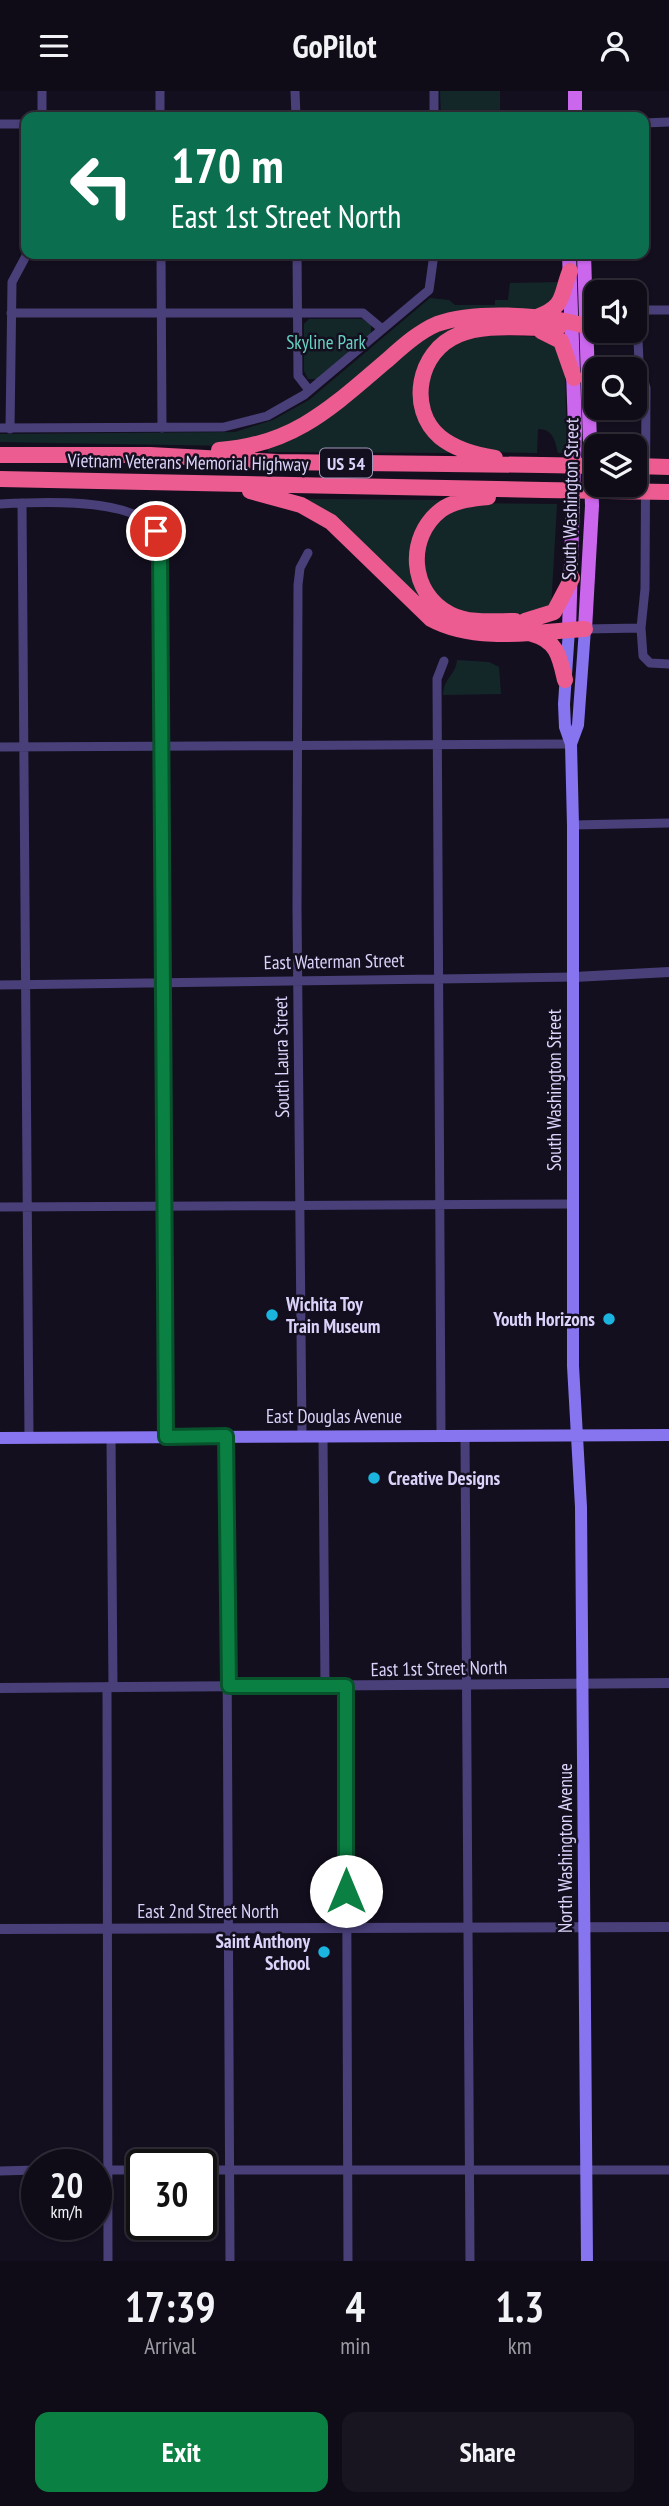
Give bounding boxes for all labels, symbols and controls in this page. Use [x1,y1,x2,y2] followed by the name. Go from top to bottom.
[292,25,377,67] text: GoPilot
[35,27,73,65] icon: menu
[596,27,634,65] icon: person
[171,133,284,197] text: 170 m
[56,140,147,231] icon: left
[171,195,401,237] text: East 1st Street North
[584,280,647,497] map controls
[584,280,647,343] button: sound
[286,330,366,354] park label: Skyline Park
[584,357,647,420] button: search
[557,417,583,580] street label: South Washington Street
[584,434,647,497] button: layers
[66,448,309,476] street label: Vietnam Veterans Memorial Highway
[320,449,372,477] road number: US 54
[126,501,186,561] pin
[137,512,175,550] icon: arrive
[263,948,405,974] street label: East Waterman Street
[268,995,294,1118] street label: South Laura Street
[542,1008,566,1171] street label: South Washington Street
[285,1292,380,1338] place label: Wichita Toy Train Museum
[264,1307,280,1323] marker: Wichita Toy Train Museum
[492,1307,595,1331] place label: Youth Horizons
[601,1311,617,1327] marker: Youth Horizons
[266,1404,402,1428] street label: East Douglas Avenue
[388,1466,501,1490] place label: Creative Designs
[366,1470,382,1486] marker: Creative Designs
[370,1655,508,1681] street label: East 1st Street North
[553,1763,577,1933] street label: North Washington Avenue
[309,1854,383,1928] position arrow
[137,1899,279,1923] street label: East 2nd Street North
[216,1929,310,1975] place label: Saint Anthony School
[316,1944,332,1960] marker: Saint Anthony School
[126,2149,217,2240] speed limit sign: 30
[50,2162,83,2208] text: 20
[51,2200,82,2223] text: km/h
[125,2279,216,2334] text: 17:39
[345,2279,365,2334] text: 4
[495,2279,544,2334] text: 1.3
[144,2331,196,2360] text: Arrival
[340,2331,370,2360] text: min
[508,2331,532,2360] text: km
[35,2412,328,2492] button: Exit
[342,2412,634,2492] button: Share

